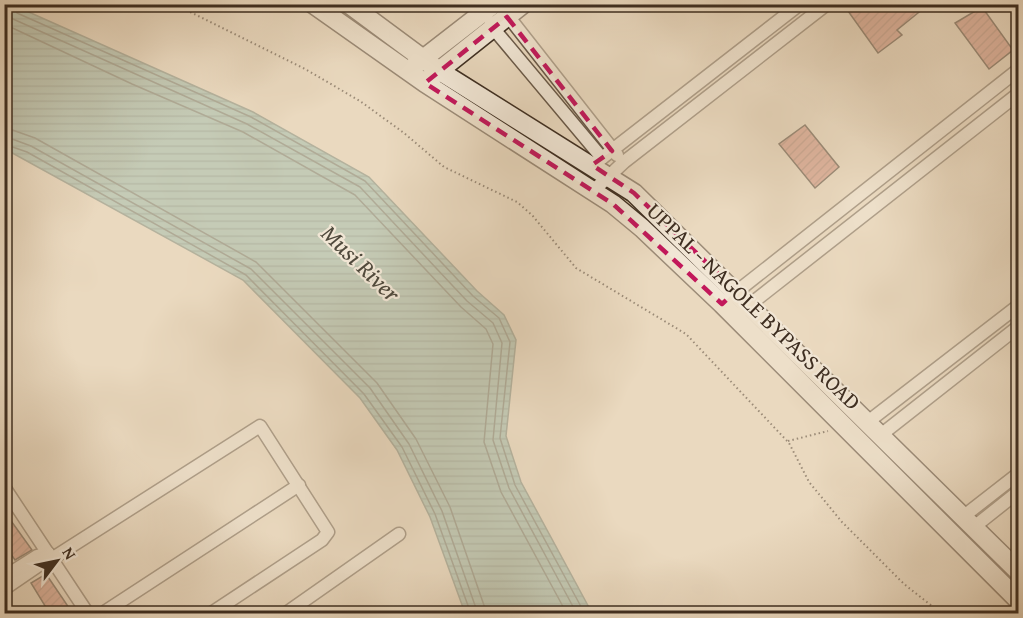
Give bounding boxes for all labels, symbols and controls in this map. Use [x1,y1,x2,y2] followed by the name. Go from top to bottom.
[640,195,868,417] street label: UPPAL - NAGOLE BYPASS ROAD
[313,216,409,310] water label: Musi River
[27,531,87,591] north arrow
[57,542,83,564] text: N

